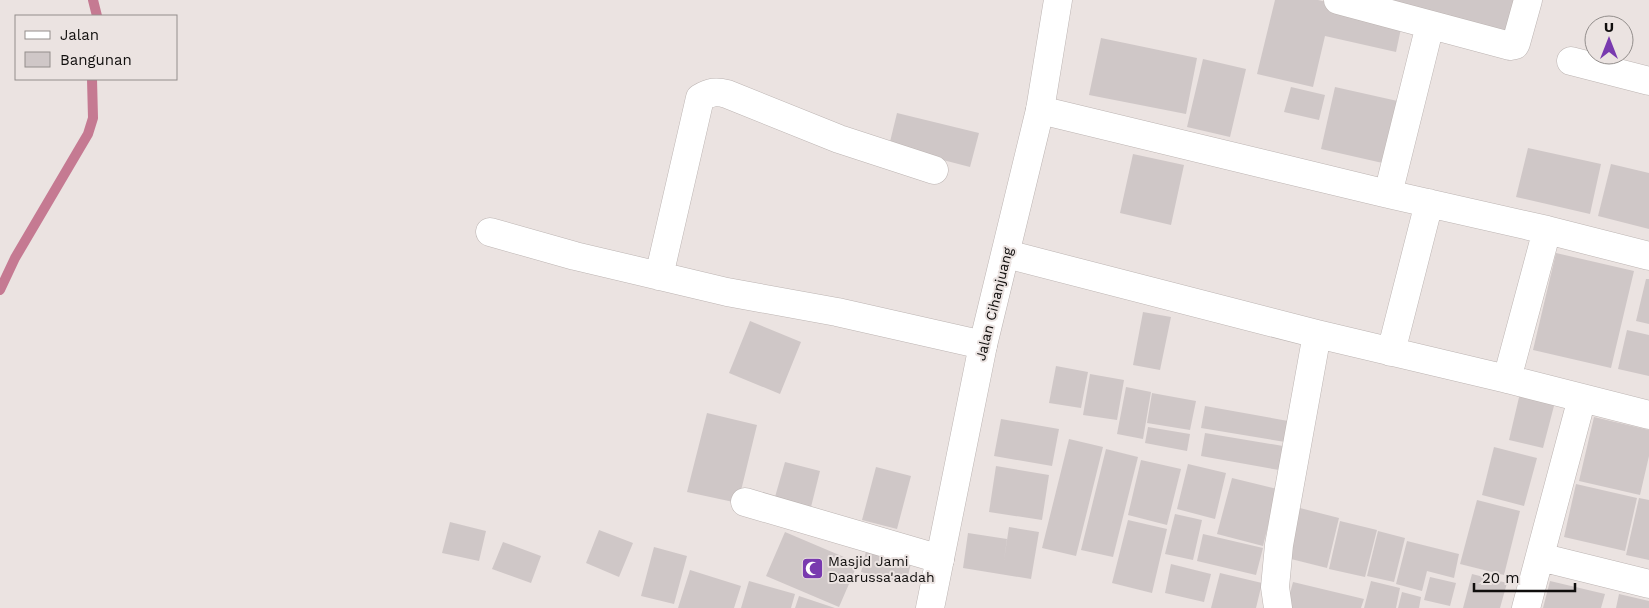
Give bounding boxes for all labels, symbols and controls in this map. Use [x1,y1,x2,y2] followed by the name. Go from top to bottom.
[15,15,178,80] legend
[1584,15,1634,65] north arrow
[1604,19,1614,35] text: U
[60,26,99,44] text: Jalan
[60,51,132,69] text: Bangunan
[972,245,1016,362] street label: Jalan Cihanjuang
[828,553,935,585] place label: Masjid Jami Daarussa'aadah
[800,557,824,581] mosque icon: Masjid Jami Daarussa'aadah
[1474,560,1575,592] scale bar
[1482,569,1520,587] text: 20 m

